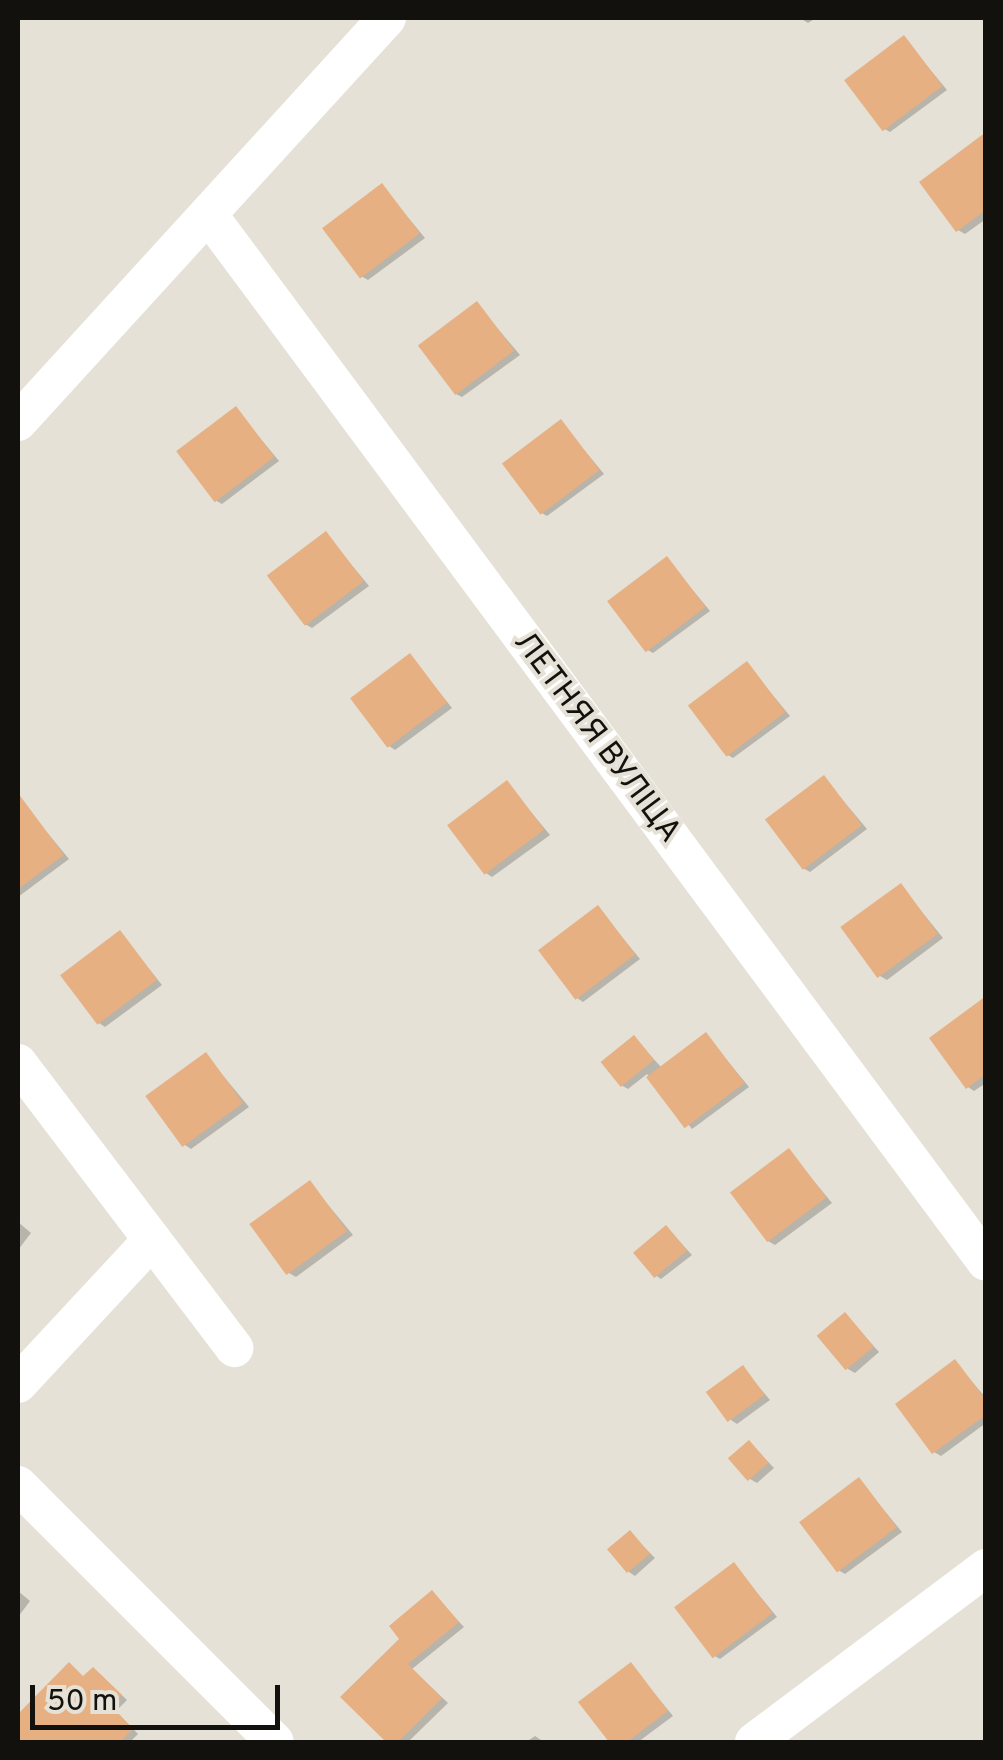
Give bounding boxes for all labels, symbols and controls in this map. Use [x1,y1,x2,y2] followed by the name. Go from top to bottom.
[504,625,688,851] street label: ЛЕТНЯЯ ВУЛІЦА
[35,1665,285,1727] scale bar
[47,1684,117,1721] text: 50 m

